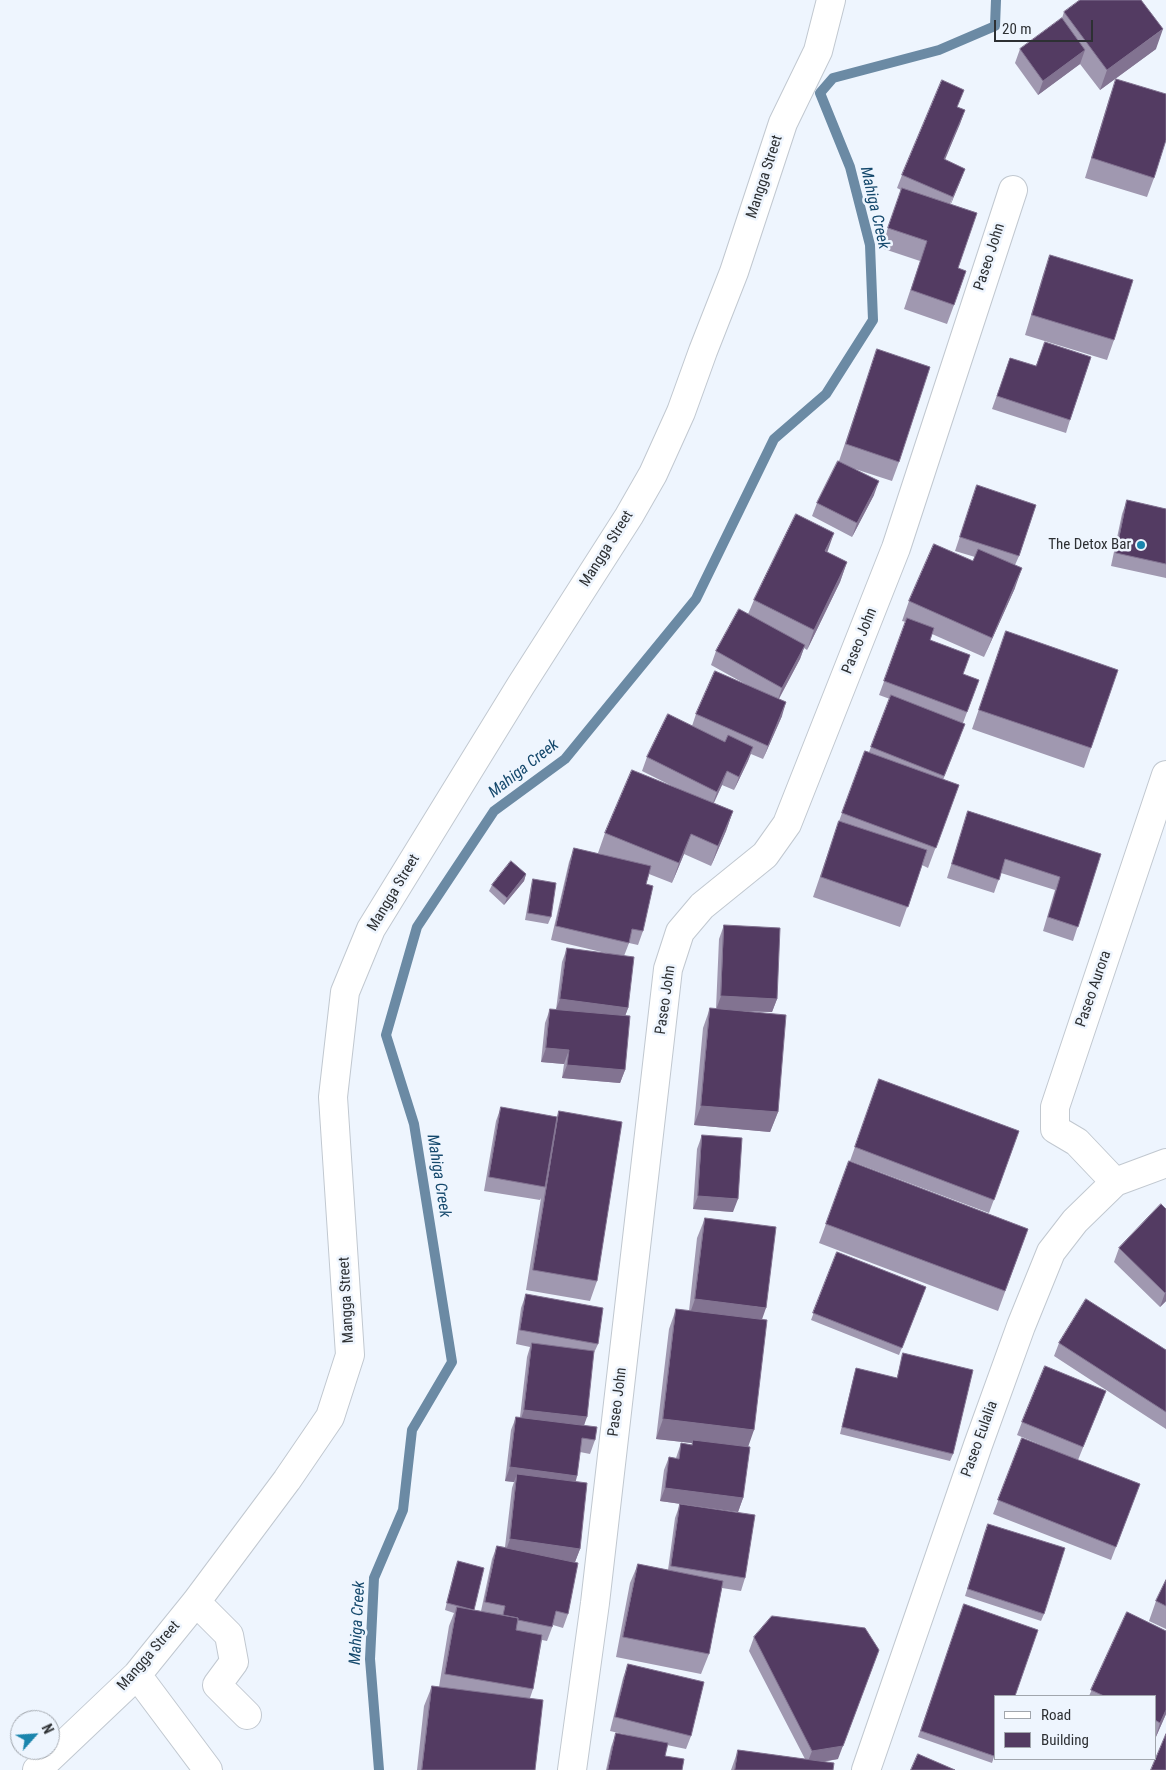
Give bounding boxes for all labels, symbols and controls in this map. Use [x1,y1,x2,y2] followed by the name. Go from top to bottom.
[996,10,1095,42] scale bar
[1002,20,1032,38] text: 20 m
[743,133,787,221] street label: Mangga Street
[855,165,893,251] water label: Mahiga Creek
[971,221,1009,293] street label: Paseo John
[576,508,638,590] street label: Mangga Street
[1048,536,1131,554] place label: The Detox Bar
[1135,539,1147,551] marker: The Detox Bar
[839,605,881,677] street label: Paseo John
[485,736,563,802] water label: Mahiga Creek
[364,851,424,935] street label: Mangga Street
[1073,948,1115,1030] street label: Paseo Aurora
[652,964,680,1036] street label: Paseo John
[422,1133,454,1219] water label: Mahiga Creek
[336,1256,358,1344] street label: Mangga Street
[605,1366,631,1438] street label: Paseo John
[958,1399,1002,1479] street label: Paseo Eulalia
[346,1581,370,1665] water label: Mahiga Creek
[114,1618,184,1694] street label: Mangga Street
[994,1695,1156,1760] legend
[1041,1706,1071,1724] text: Road
[10,1710,60,1760] north arrow
[39,1721,57,1736] text: N
[1041,1731,1089,1749] text: Building

